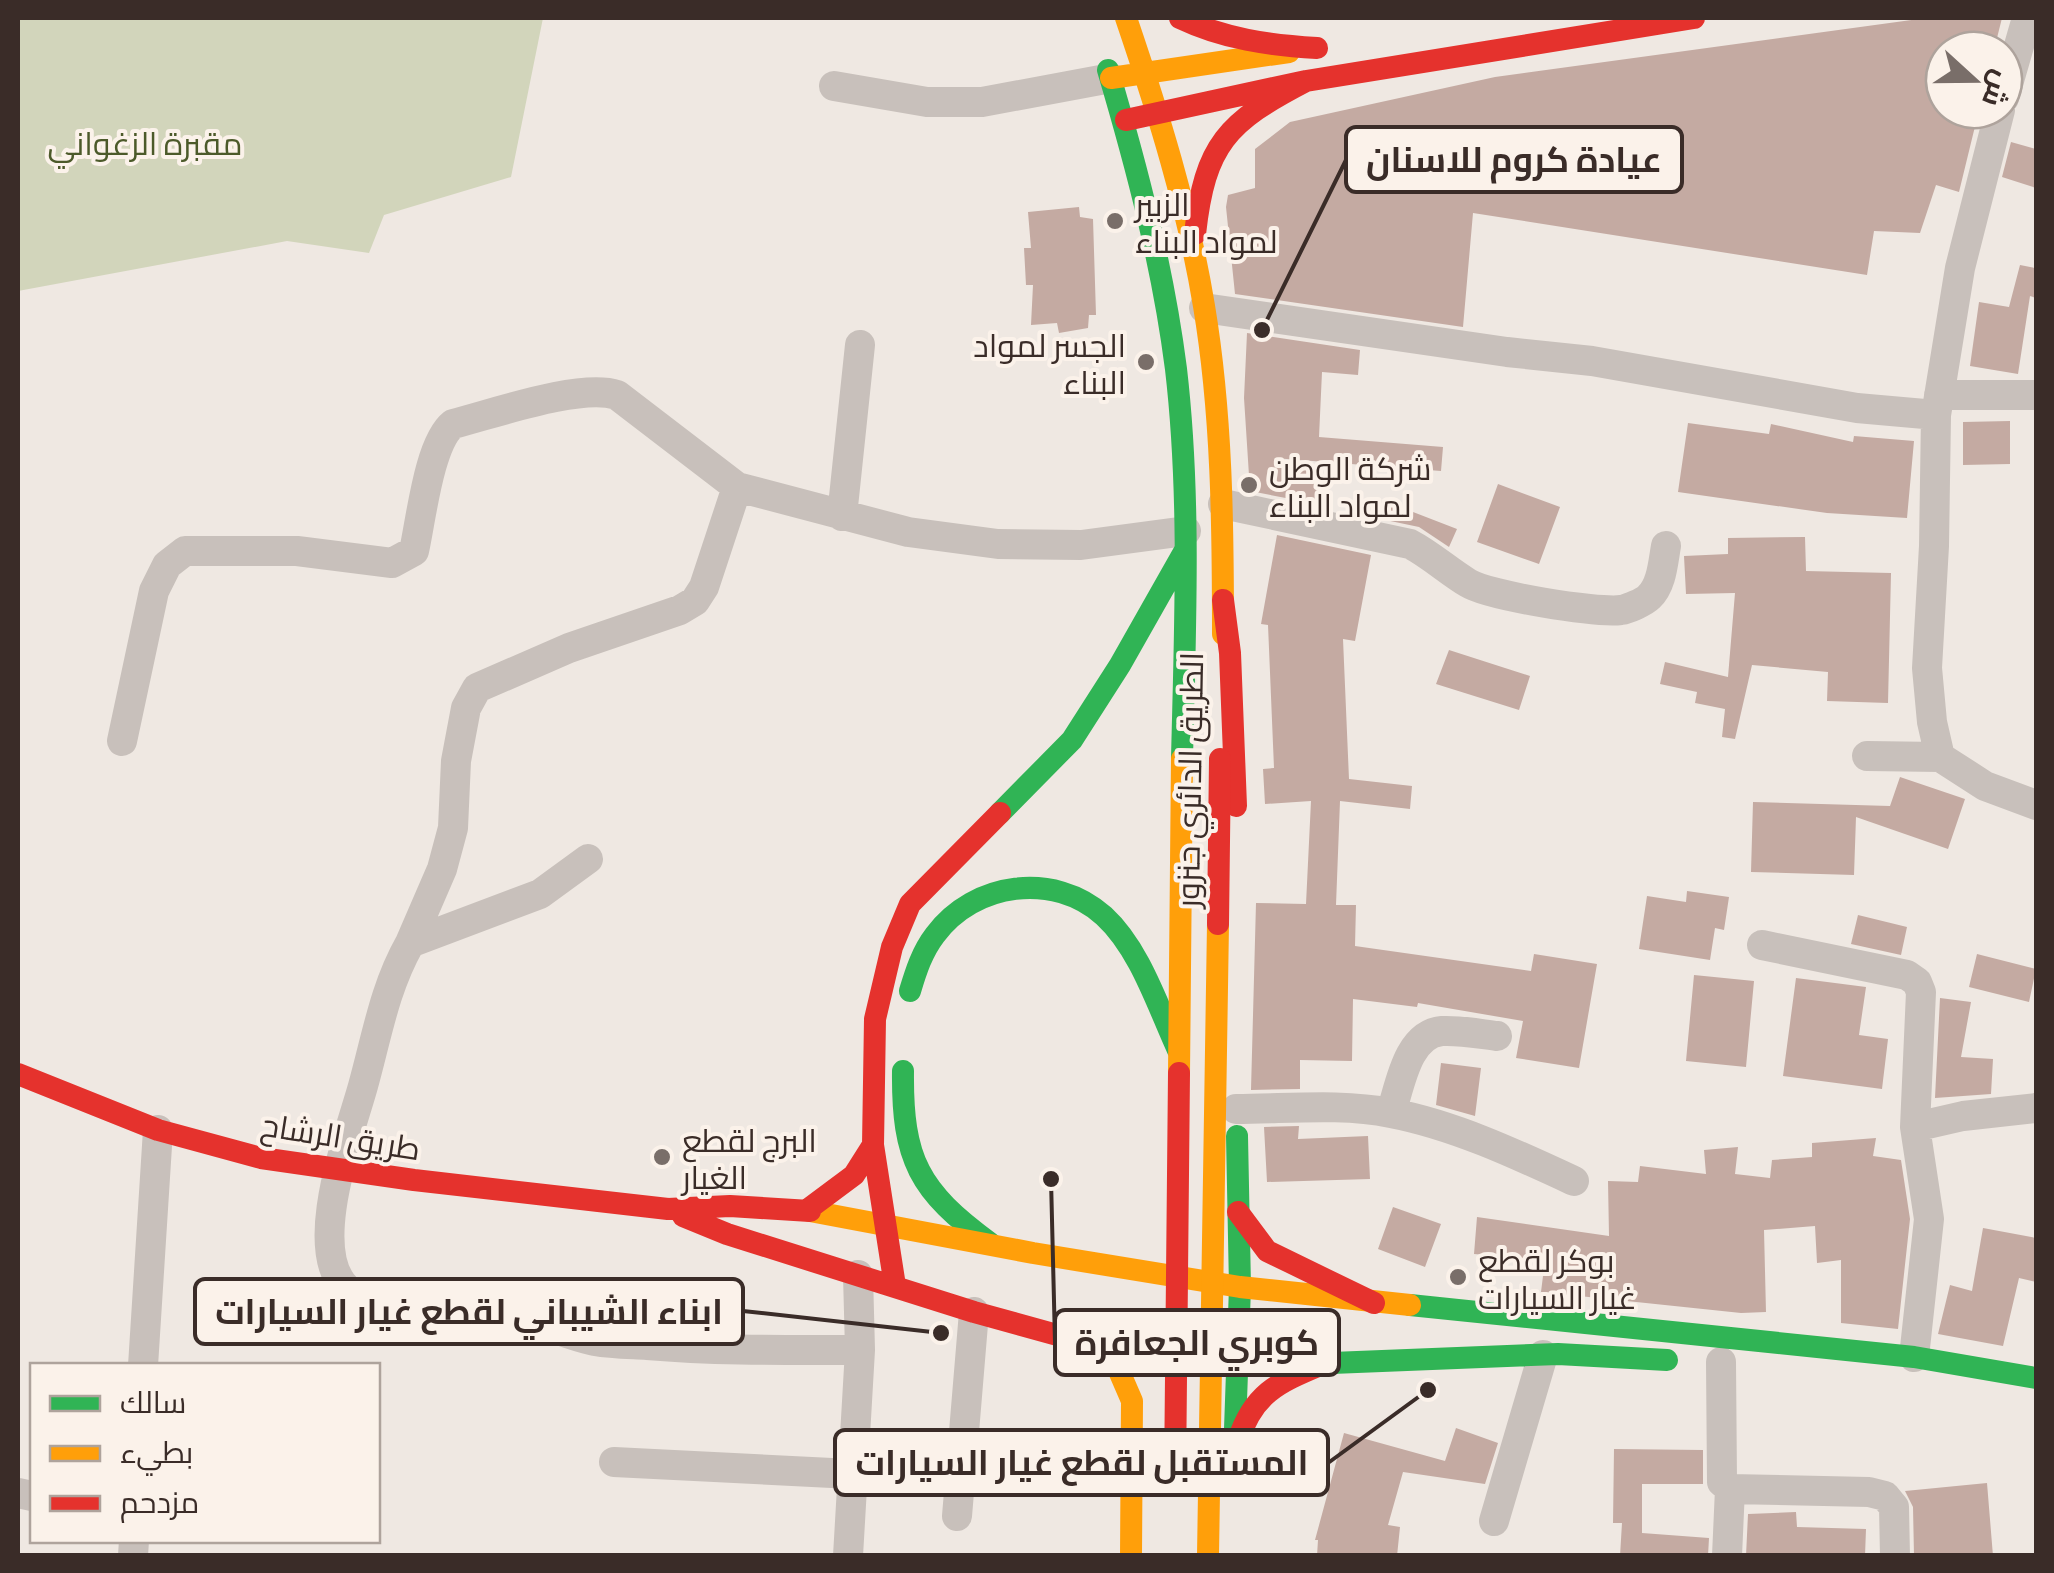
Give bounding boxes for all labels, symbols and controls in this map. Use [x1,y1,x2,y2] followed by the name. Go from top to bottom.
[1924,30,2024,130] north arrow
[1975,66,2021,112] text: ش
[48,123,242,169] park label: مقبرة الزغواني
[1346,127,1682,192] callout: عيادة كروم للاسنان
[1366,137,1662,184] text: عيادة كروم للاسنان
[1133,184,1277,260] place label: الزبير لمواد البناء
[1104,210,1126,232] marker: الزبير لمواد البناء
[973,325,1126,400] place label: الجسر لمواد البناء
[1135,351,1157,373] marker: الجسر لمواد البناء
[1269,448,1431,524] place label: شركة الوطن لمواد البناء
[1238,474,1260,496] marker: شركة الوطن لمواد البناء
[1167,652,1217,911] street label: الطريق الدائري جنزور
[258,1104,423,1171] street label: طريق الرشاح
[680,1120,817,1196] place label: البرج لقطع الغيار
[651,1146,673,1168] marker: البرج لقطع الغيار
[1478,1240,1637,1316] place label: بوكر لقطع غيار السيارات
[1447,1266,1469,1288] marker: بوكر لقطع غيار السيارات
[195,1279,743,1344] callout: ابناء الشيباني لقطع غيار السيارات
[215,1289,723,1340] text: ابناء الشيباني لقطع غيار السيارات
[1055,1310,1339,1375] callout: كوبري الجعافرة
[1075,1320,1319,1371] text: كوبري الجعافرة
[30,1363,380,1543] legend
[120,1383,186,1419] text: سالك
[835,1430,1328,1495] callout: المستقبل لقطع غيار السيارات
[120,1433,193,1476] text: بطيء
[856,1440,1308,1487] text: المستقبل لقطع غيار السيارات
[120,1483,199,1523] text: مزدحم

